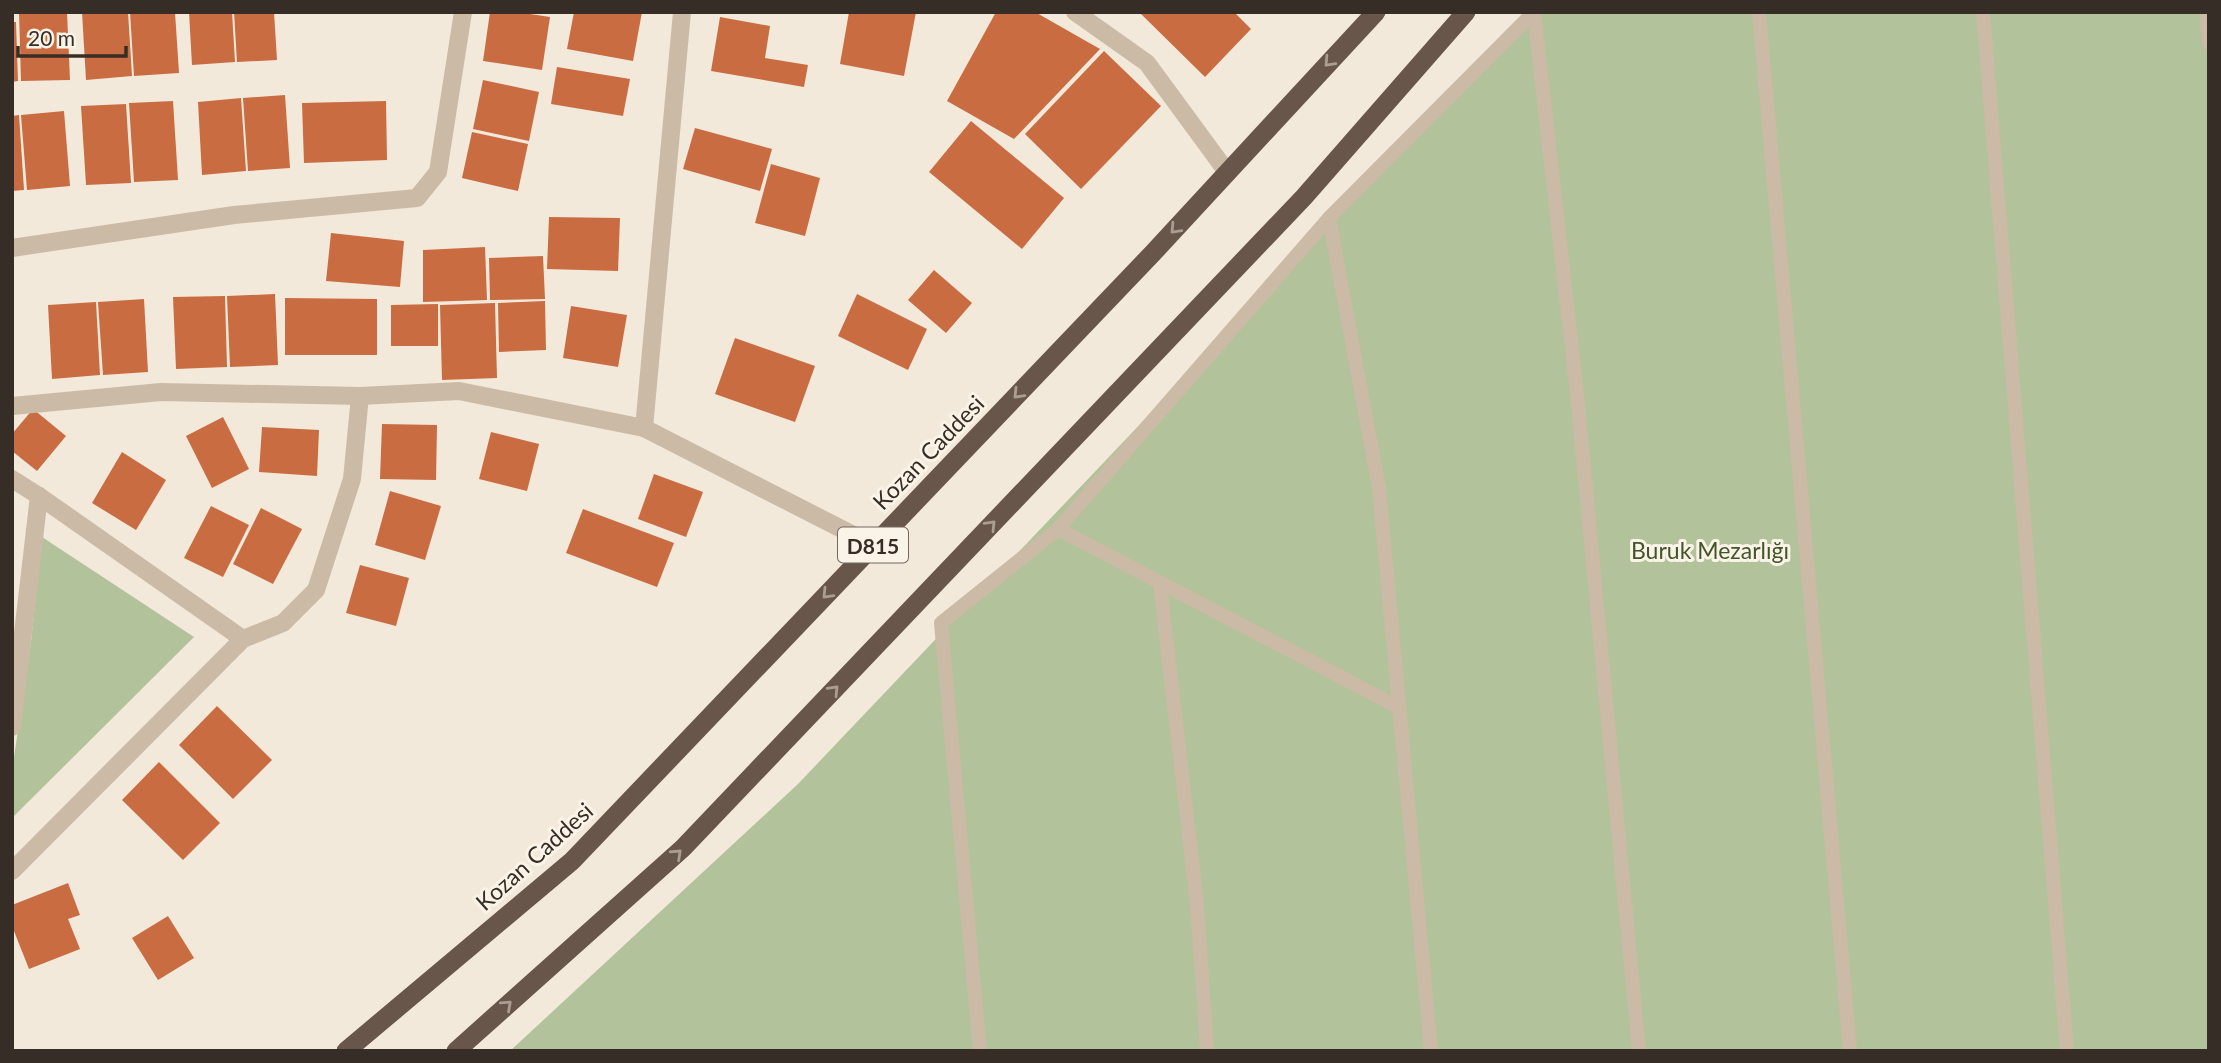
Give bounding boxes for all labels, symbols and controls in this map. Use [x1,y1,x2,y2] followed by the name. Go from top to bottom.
[18,14,126,58] scale bar
[28,25,75,50] text: 20 m
[1325,54,1338,67] one-way arrow
[1171,221,1183,234] one-way arrow
[1013,386,1026,399] one-way arrow
[867,389,989,515] street label: Kozan Caddesi
[983,520,996,533] one-way arrow
[838,528,908,562] road number: D815
[1631,536,1789,564] park label: Buruk Mezarlığı
[822,586,835,599] one-way arrow
[826,685,839,698] one-way arrow
[470,796,598,916] street label: Kozan Caddesi
[669,849,682,862] one-way arrow
[499,1001,512,1013] one-way arrow

